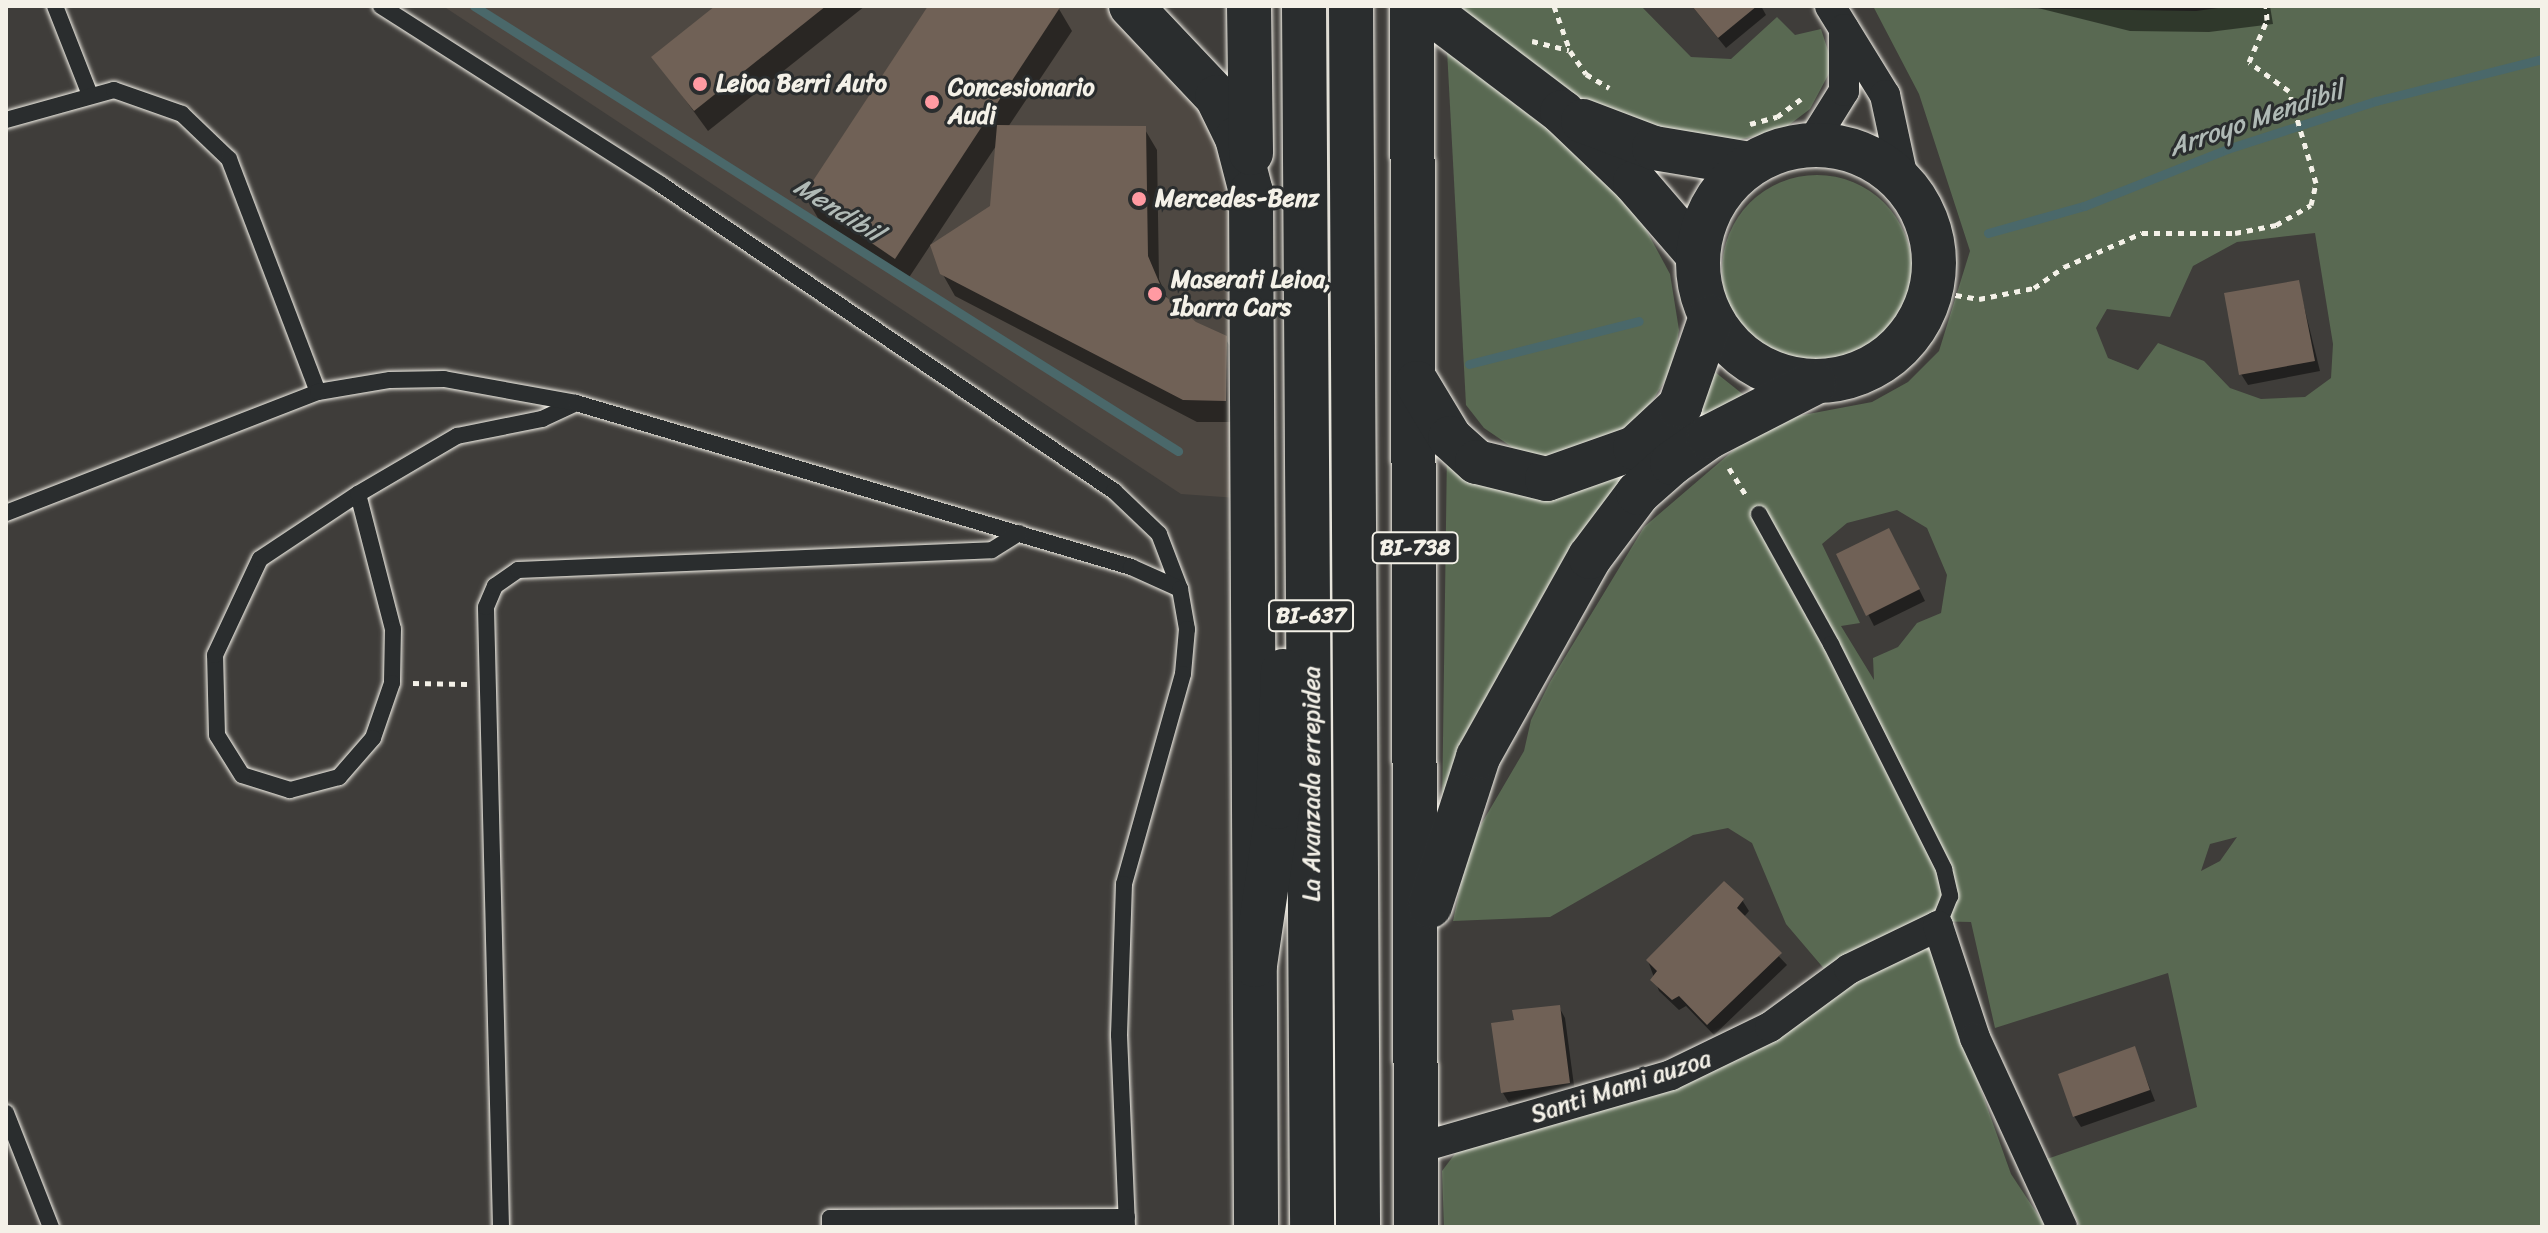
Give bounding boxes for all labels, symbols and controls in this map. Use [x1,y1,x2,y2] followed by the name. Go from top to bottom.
[716,70,888,98] place label: Leioa Berri Auto
[948,74,1095,130] place label: Concesionario Audi
[2164,74,2348,164] water label: Arroyo Mendibil
[691,75,709,93] marker: Leioa Berri Auto
[923,93,941,111] marker: Concesionario Audi
[788,171,888,249] water label: Mendibil
[1155,185,1319,213] place label: Mercedes-Benz
[1130,190,1148,208] marker: Mercedes-Benz
[1171,266,1331,322] place label: Maserati Leioa, Ibarra Cars
[1146,285,1164,303] marker: Maserati Leioa, Ibarra Cars
[1371,530,1459,566] road number: BI-738
[1267,598,1355,634] road number: BI-637
[1298,666,1326,902] street label: La Avanzada errepidea
[1528,1044,1714,1130] street label: Santi Mami auzoa

